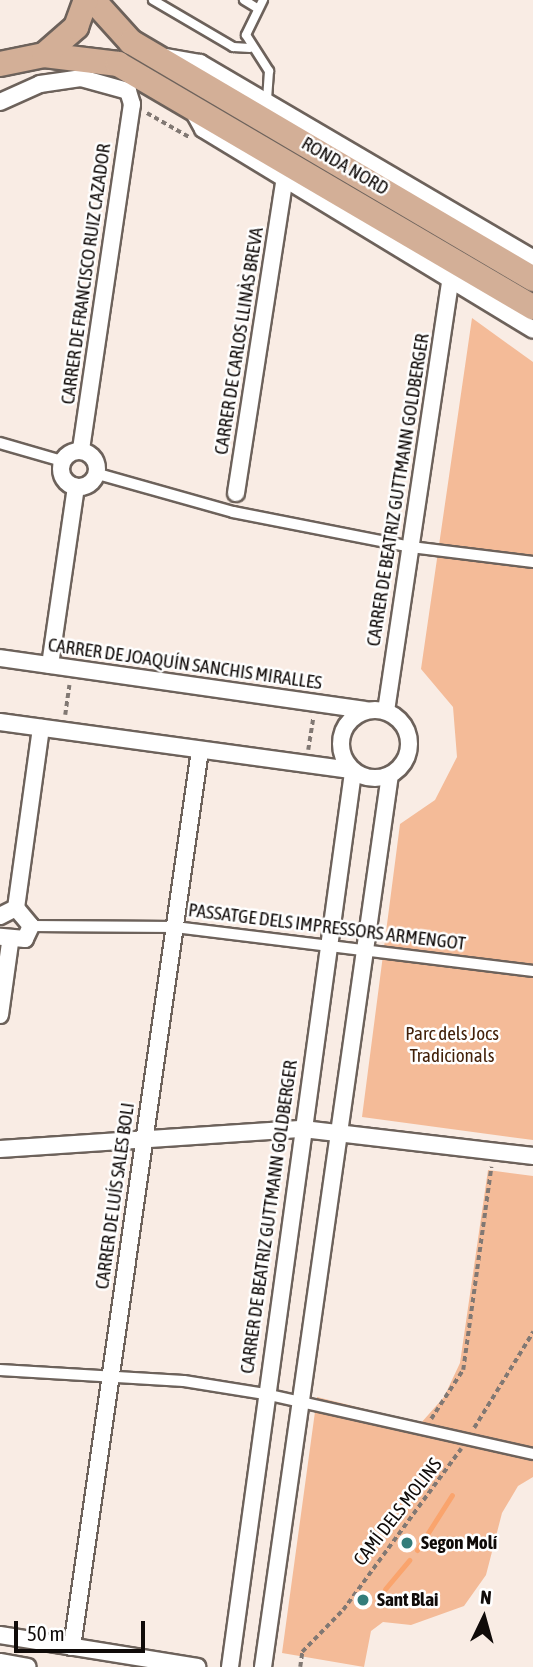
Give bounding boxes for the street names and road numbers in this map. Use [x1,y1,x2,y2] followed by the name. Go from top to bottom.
[297,132,393,200] street label: RONDA NORD
[56,142,116,406] street label: CARRER DE FRANCISCO RUIZ CAZADOR
[210,226,268,456] street label: CARRER DE CARLOS LLINÀS BREVA
[362,332,434,648] street label: CARRER DE BEATRIZ GUTTMANN GOLDBERGER
[46,633,324,695] street label: CARRER DE JOAQUÍN SANCHIS MIRALLES
[187,899,467,955] street label: PASSATGE DELS IMPRESSORS ARMENGOT
[236,1059,302,1375] street label: CARRER DE BEATRIZ GUTTMANN GOLDBERGER
[91,1101,139,1291] street label: CARRER DE LUÍS SALES BOLI
[349,1454,447,1570] street label: CAMÍ DELS MOLINS

